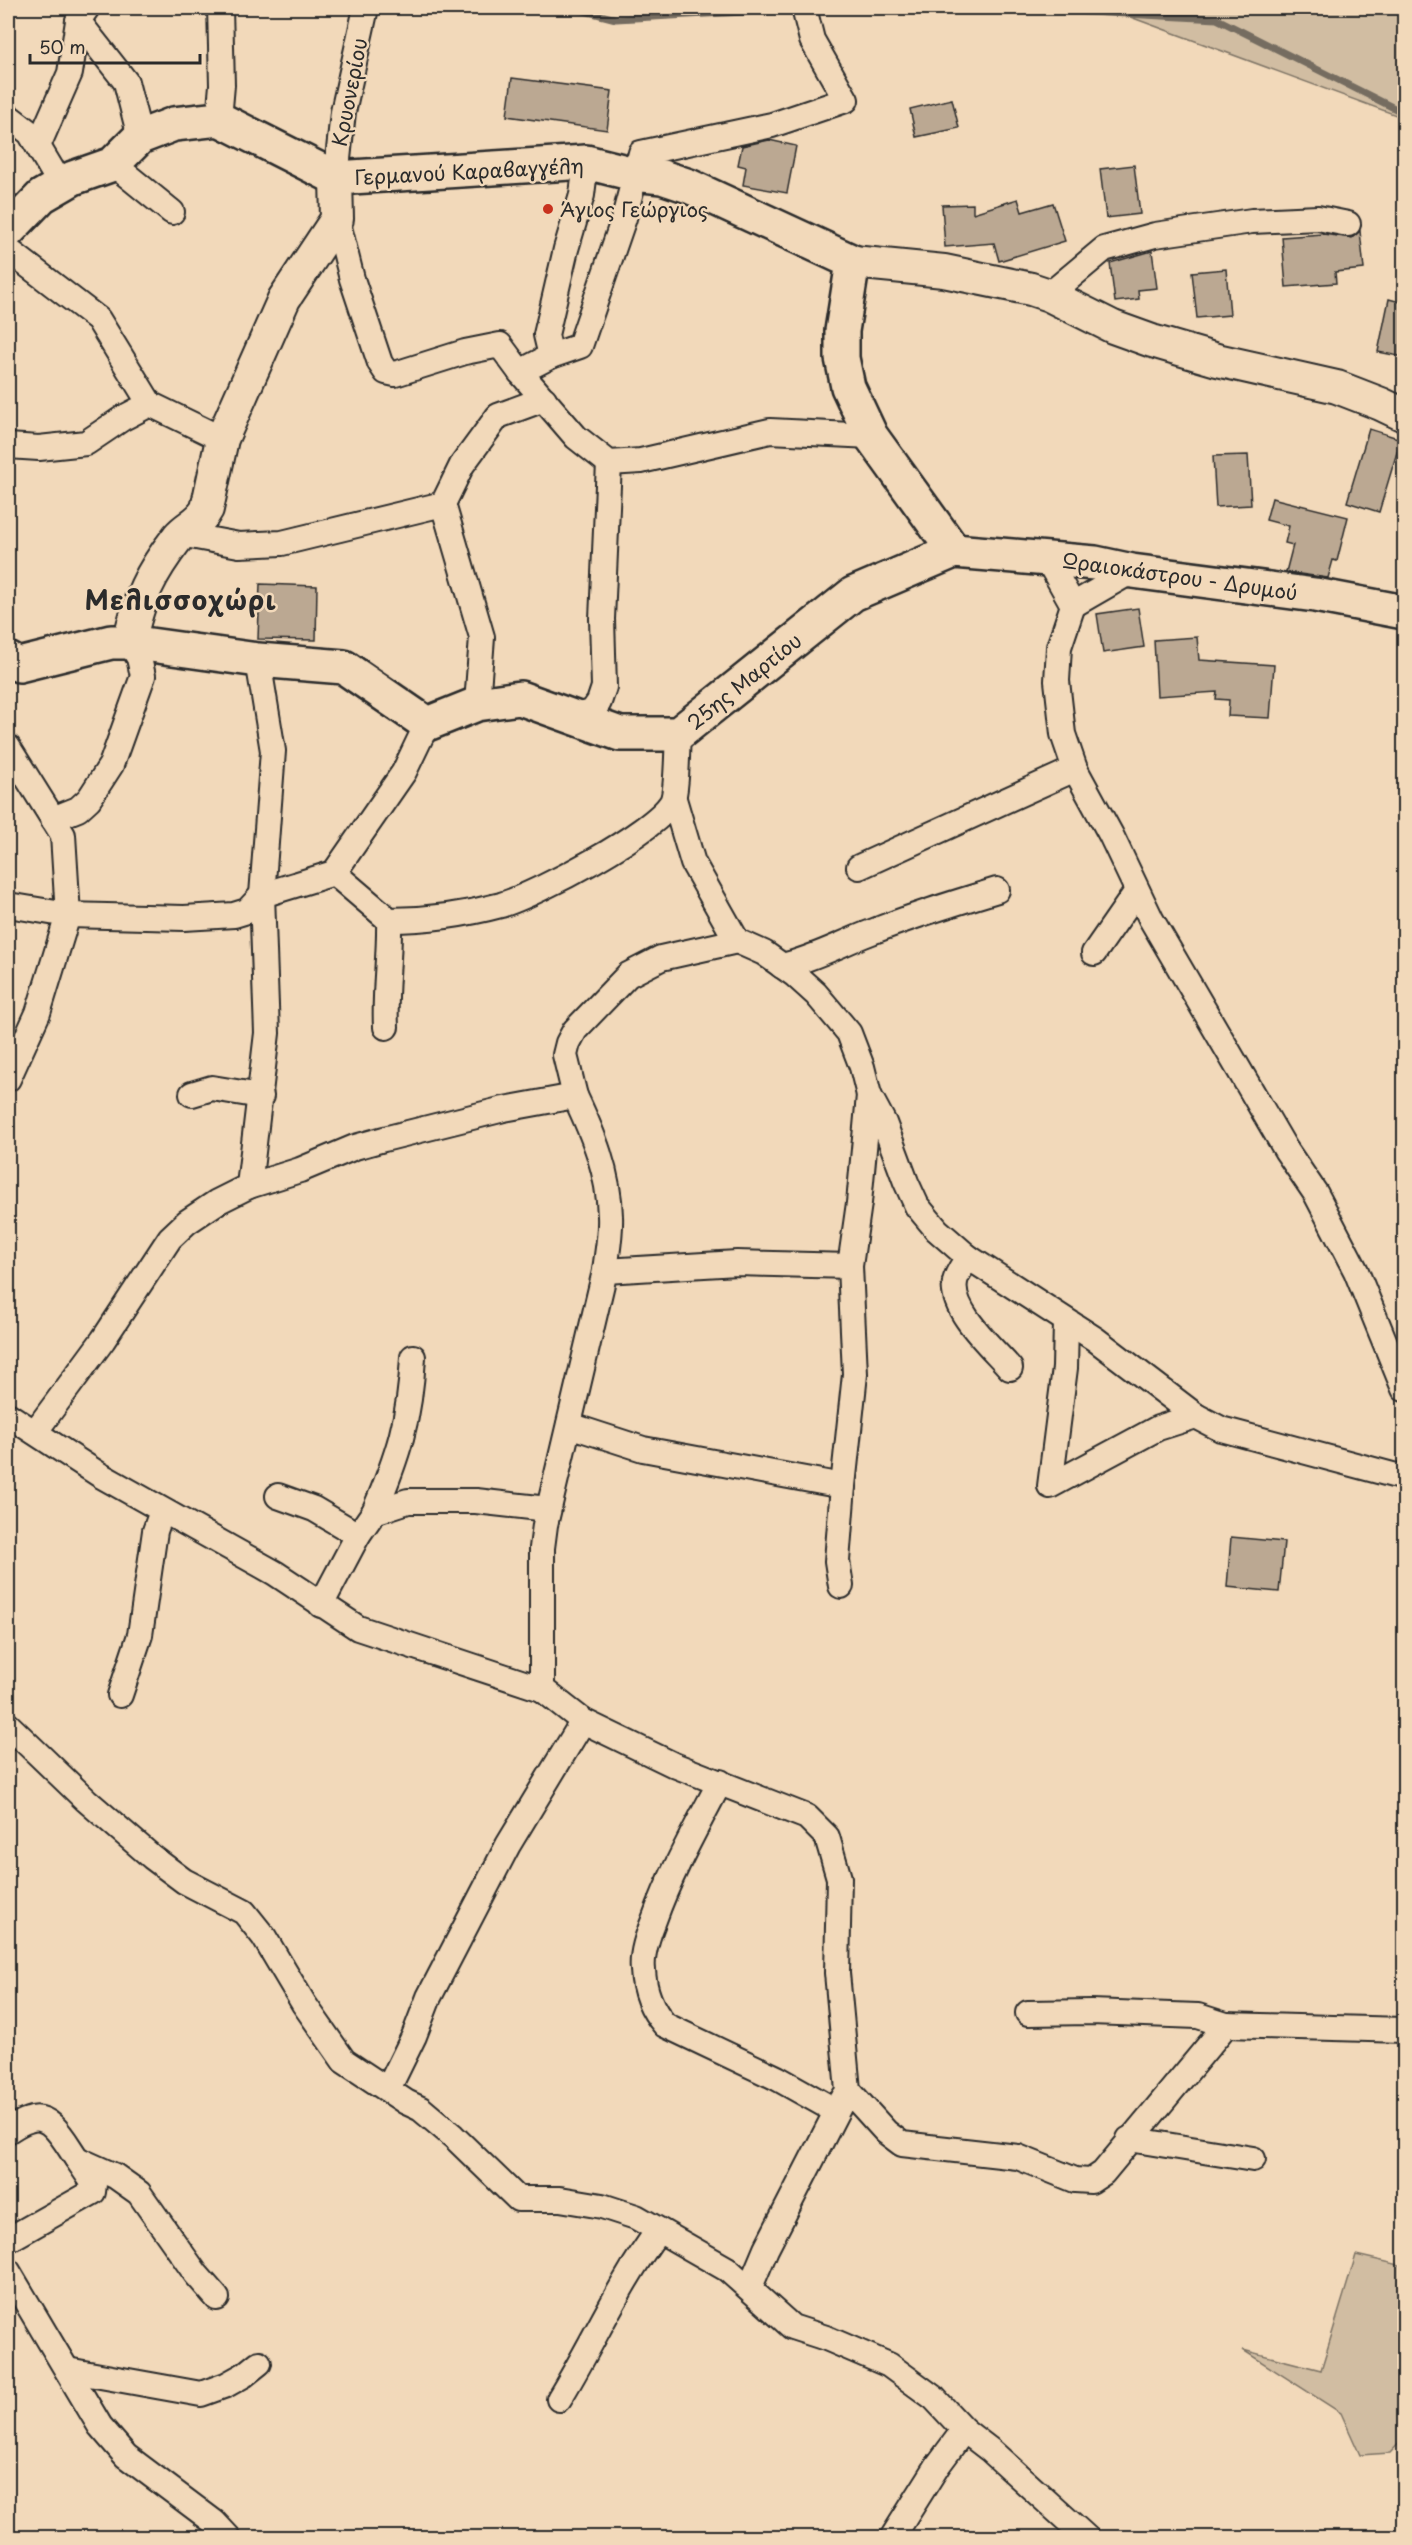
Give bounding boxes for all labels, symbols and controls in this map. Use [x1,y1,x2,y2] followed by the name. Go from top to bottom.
[30,27,200,65] scale bar
[39,33,86,60] text: 50 m
[324,35,374,149] street label: Κρυονερίου
[353,150,585,192] street label: Γερμανού Καραβαγγέλη
[560,194,708,224] place label: Άγιος Γεώργιος
[541,202,555,216] marker: Άγιος Γεώργιος
[1061,545,1299,607] street label: Ωραιοκάστρου - Δρυμού
[85,580,277,619] district label: Μελισσοχώρι
[680,625,808,737] street label: 25ης Μαρτίου

